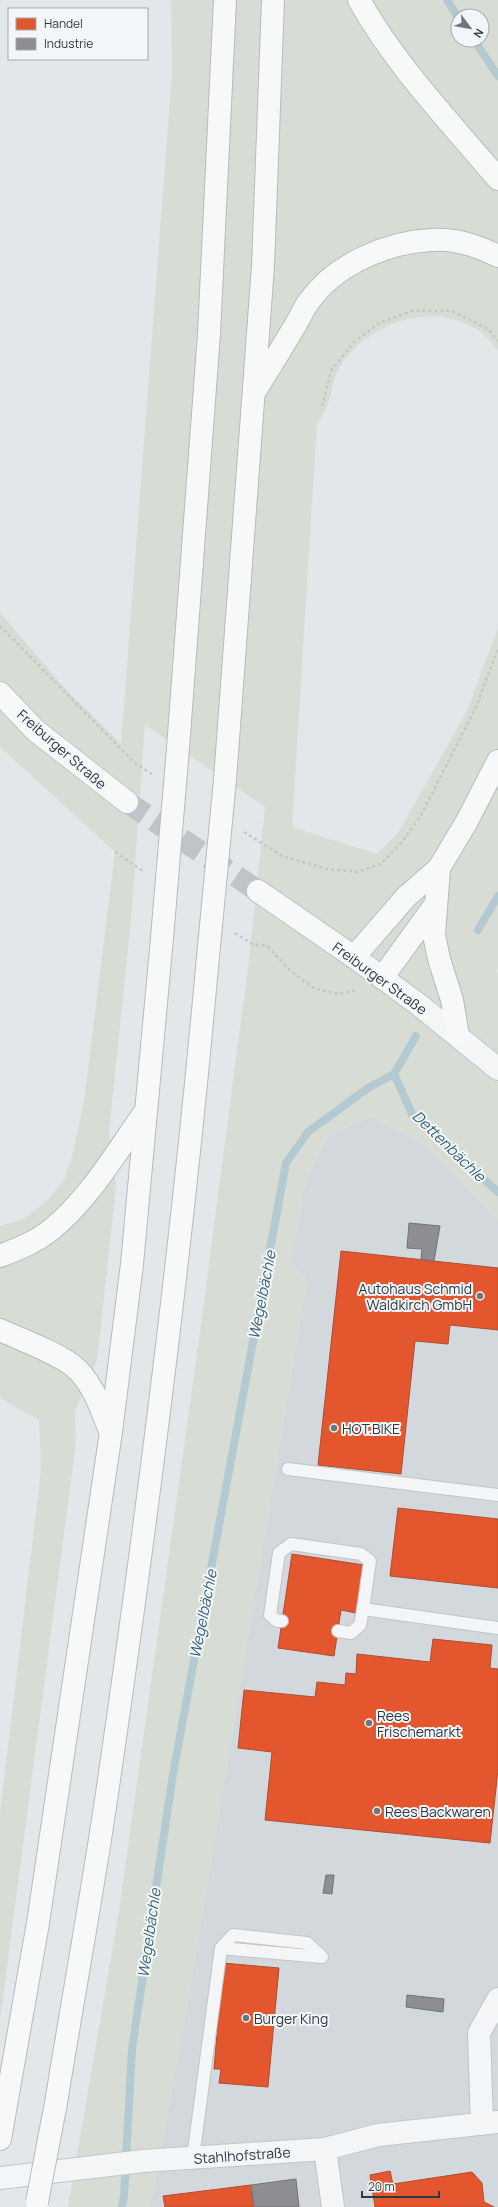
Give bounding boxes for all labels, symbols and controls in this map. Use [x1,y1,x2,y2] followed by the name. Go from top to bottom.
[8,8,148,60] legend
[450,8,490,48] north arrow
[44,15,83,32] text: Handel
[470,26,487,41] text: N
[44,35,93,52] text: Industrie
[13,705,111,793] street label: Freiburger Straße
[329,937,431,1019] street label: Freiburger Straße
[408,1106,491,1187] water label: Dettenbächle
[243,1248,281,1341] water label: Wegelbächle
[359,1279,472,1314] place label: Autohaus Schmid Waldkirch GmbH
[475,1291,485,1301] marker: Autohaus Schmid Waldkirch GmbH
[342,1419,400,1438] place label: HOT.BIKE
[329,1423,339,1433] marker: HOT.BIKE
[184,1567,222,1660] water label: Wegelbächle
[377,1706,461,1741] place label: Rees Frischemarkt
[364,1718,374,1728] marker: Rees Frischemarkt
[385,1802,491,1821] place label: Rees Backwaren
[372,1806,382,1816] marker: Rees Backwaren
[132,1886,166,1979] water label: Wegelbächle
[254,2009,328,2028] place label: Burger King
[241,2013,251,2023] marker: Burger King
[193,2142,291,2168] street label: Stahlhofstraße
[362,2173,439,2199] scale bar
[368,2178,395,2195] text: 20 m

